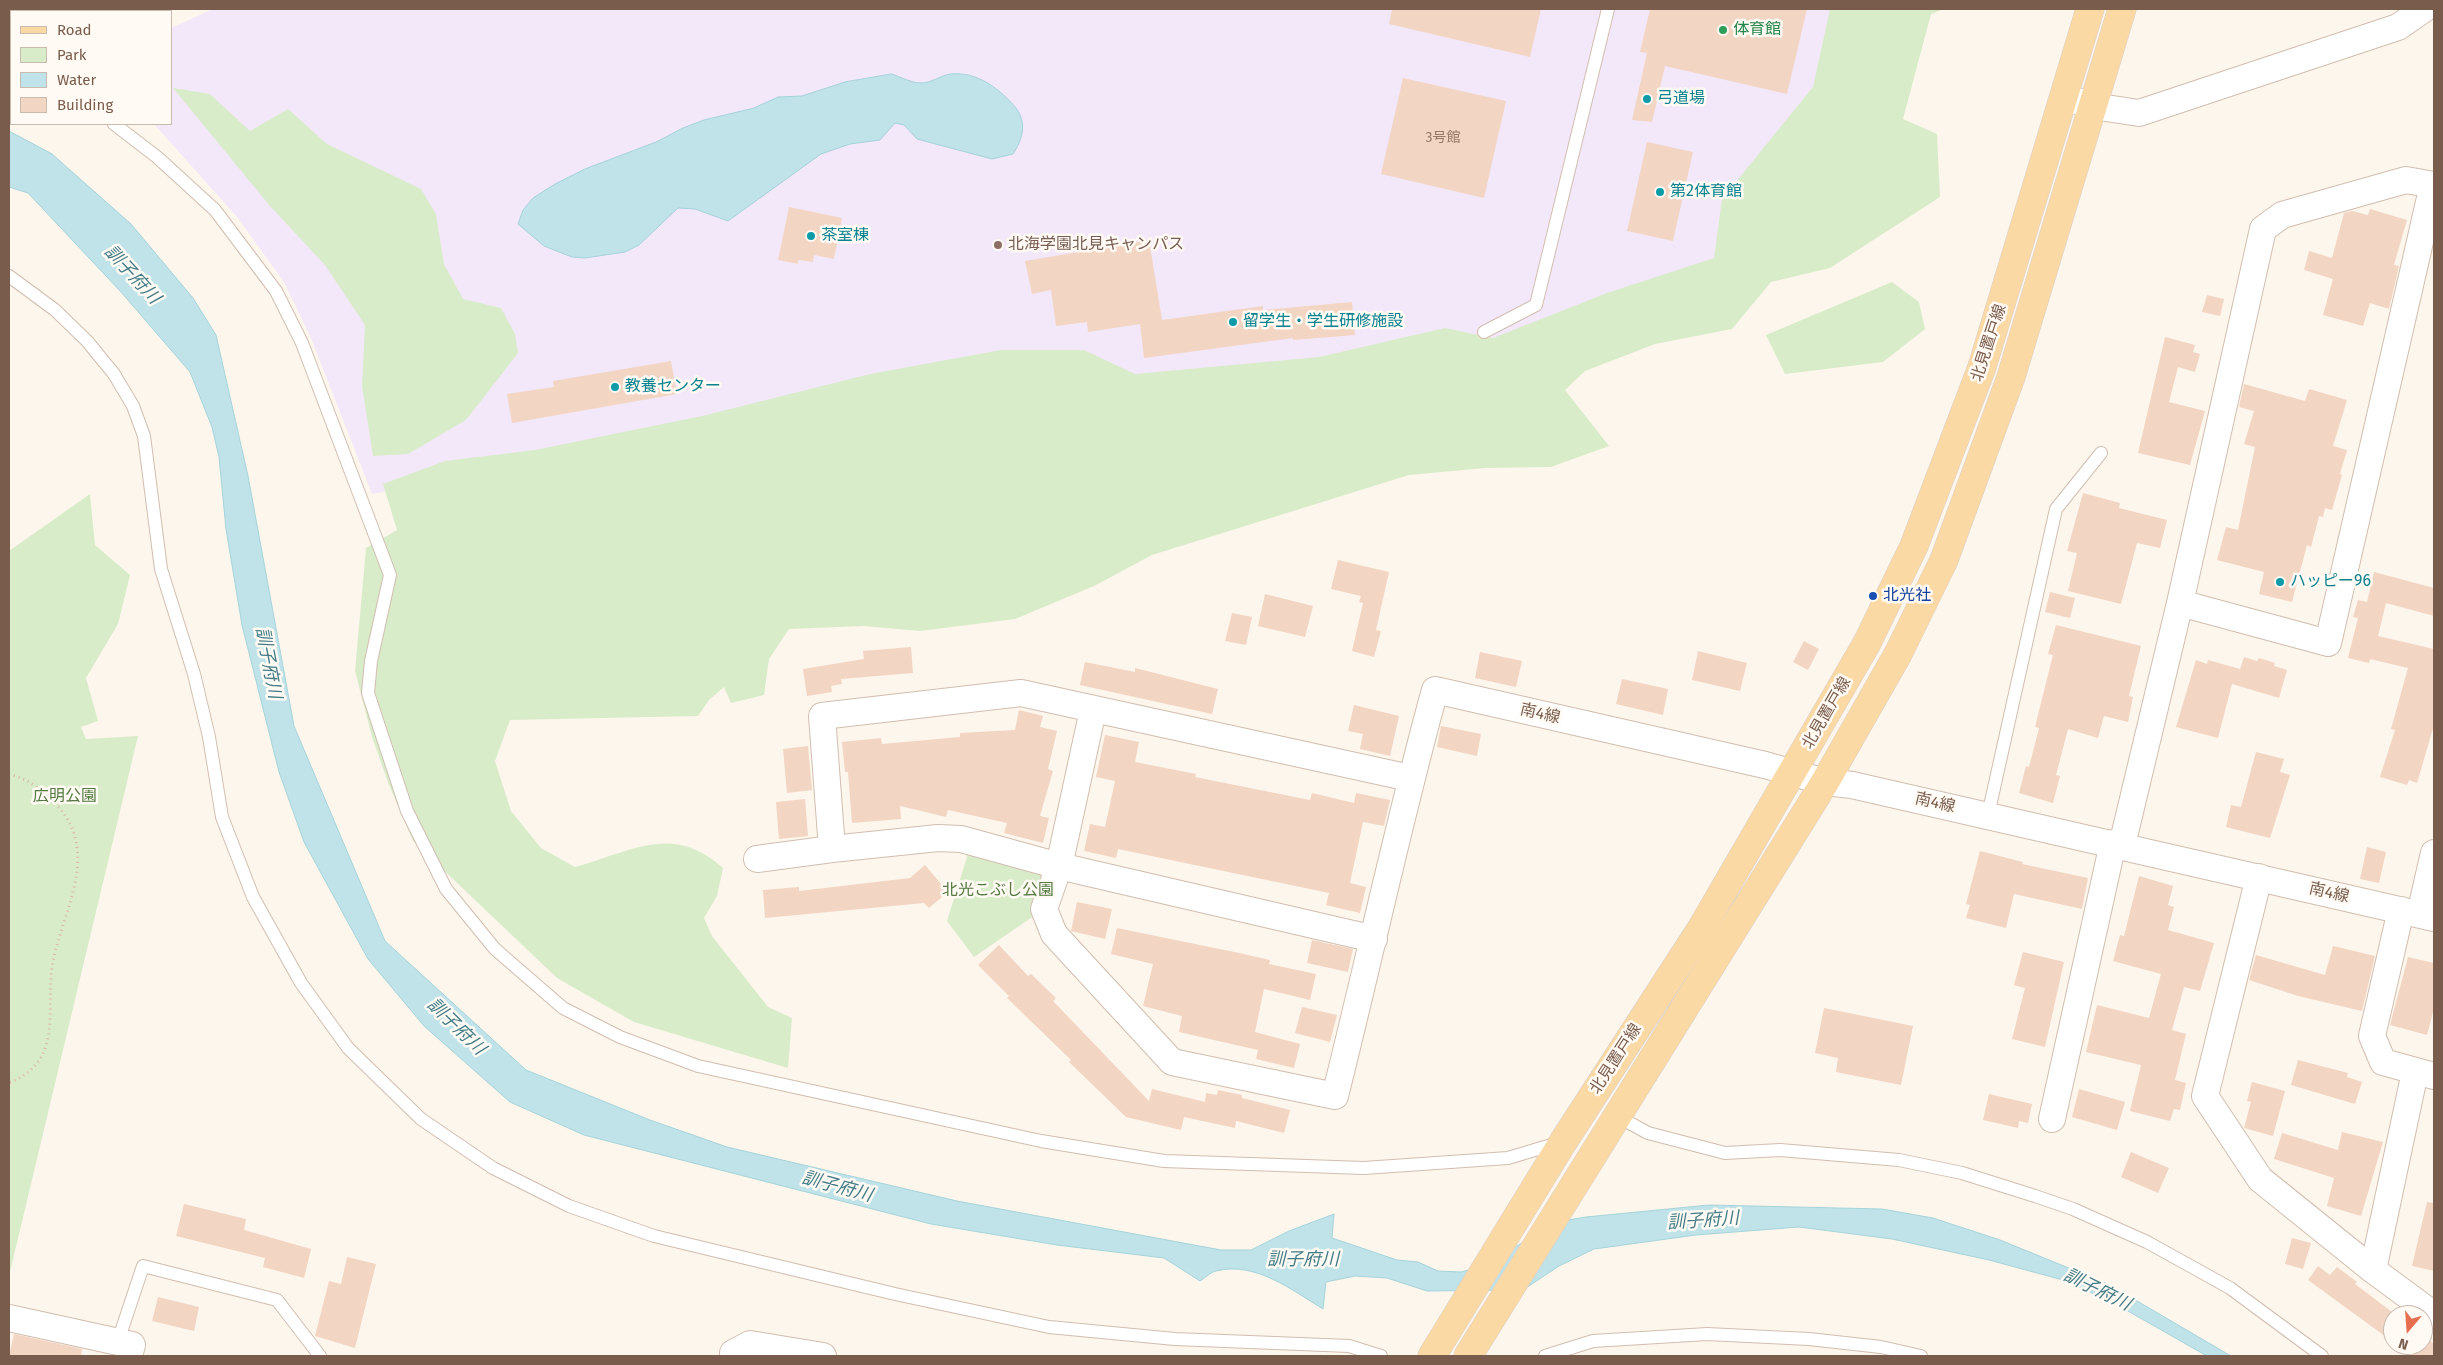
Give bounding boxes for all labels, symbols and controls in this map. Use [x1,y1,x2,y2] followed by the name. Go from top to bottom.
[10,10,172,125] legend
[1733,20,1781,40] place label: 体育館
[57,21,92,39] text: Road
[1717,24,1729,36] marker: 体育館
[57,46,87,64] text: Park
[57,71,96,89] text: Water
[1657,89,1705,109] place label: 弓道場
[1641,93,1653,105] marker: 弓道場
[57,96,113,114] text: Building
[1426,130,1460,146] house number: 3号館
[1670,182,1742,202] place label: 第2体育館
[1654,186,1666,198] marker: 第2体育館
[821,226,869,246] place label: 茶室棟
[805,230,817,242] marker: 茶室棟
[1008,235,1184,255] place label: 北海学園北見キャンパス
[992,239,1004,251] marker: 北海学園北見キャンパス
[100,241,164,309] water label: 訓子府川
[1968,302,2010,384] street label: 北見置戸線
[1243,312,1403,332] place label: 留学生・学生研修施設
[1227,316,1239,328] marker: 留学生・学生研修施設
[625,377,721,397] place label: 教養センター
[609,381,621,393] marker: 教養センター
[2290,572,2371,592] place label: ハッピー96
[2274,576,2286,588] marker: ハッピー96
[1883,586,1931,606] place label: 北光社
[1867,590,1879,602] marker: 北光社
[251,626,285,700] water label: 訓子府川
[1799,674,1855,752] street label: 北見置戸線
[1518,700,1562,728] street label: 南4線
[33,787,97,807] park label: 広明公園
[1913,789,1957,817] street label: 南4線
[2307,879,2351,907] street label: 南4線
[942,881,1054,901] park label: 北光こぶし公園
[423,994,489,1060] water label: 訓子府川
[1586,1020,1646,1098] street label: 北見置戸線
[799,1167,875,1207] water label: 訓子府川
[1666,1208,1740,1234] water label: 訓子府川
[1267,1249,1339,1271] water label: 訓子府川
[2060,1265,2134,1315] water label: 訓子府川
[2383,1305,2433,1355] north arrow
[2396,1334,2411,1353] text: N

